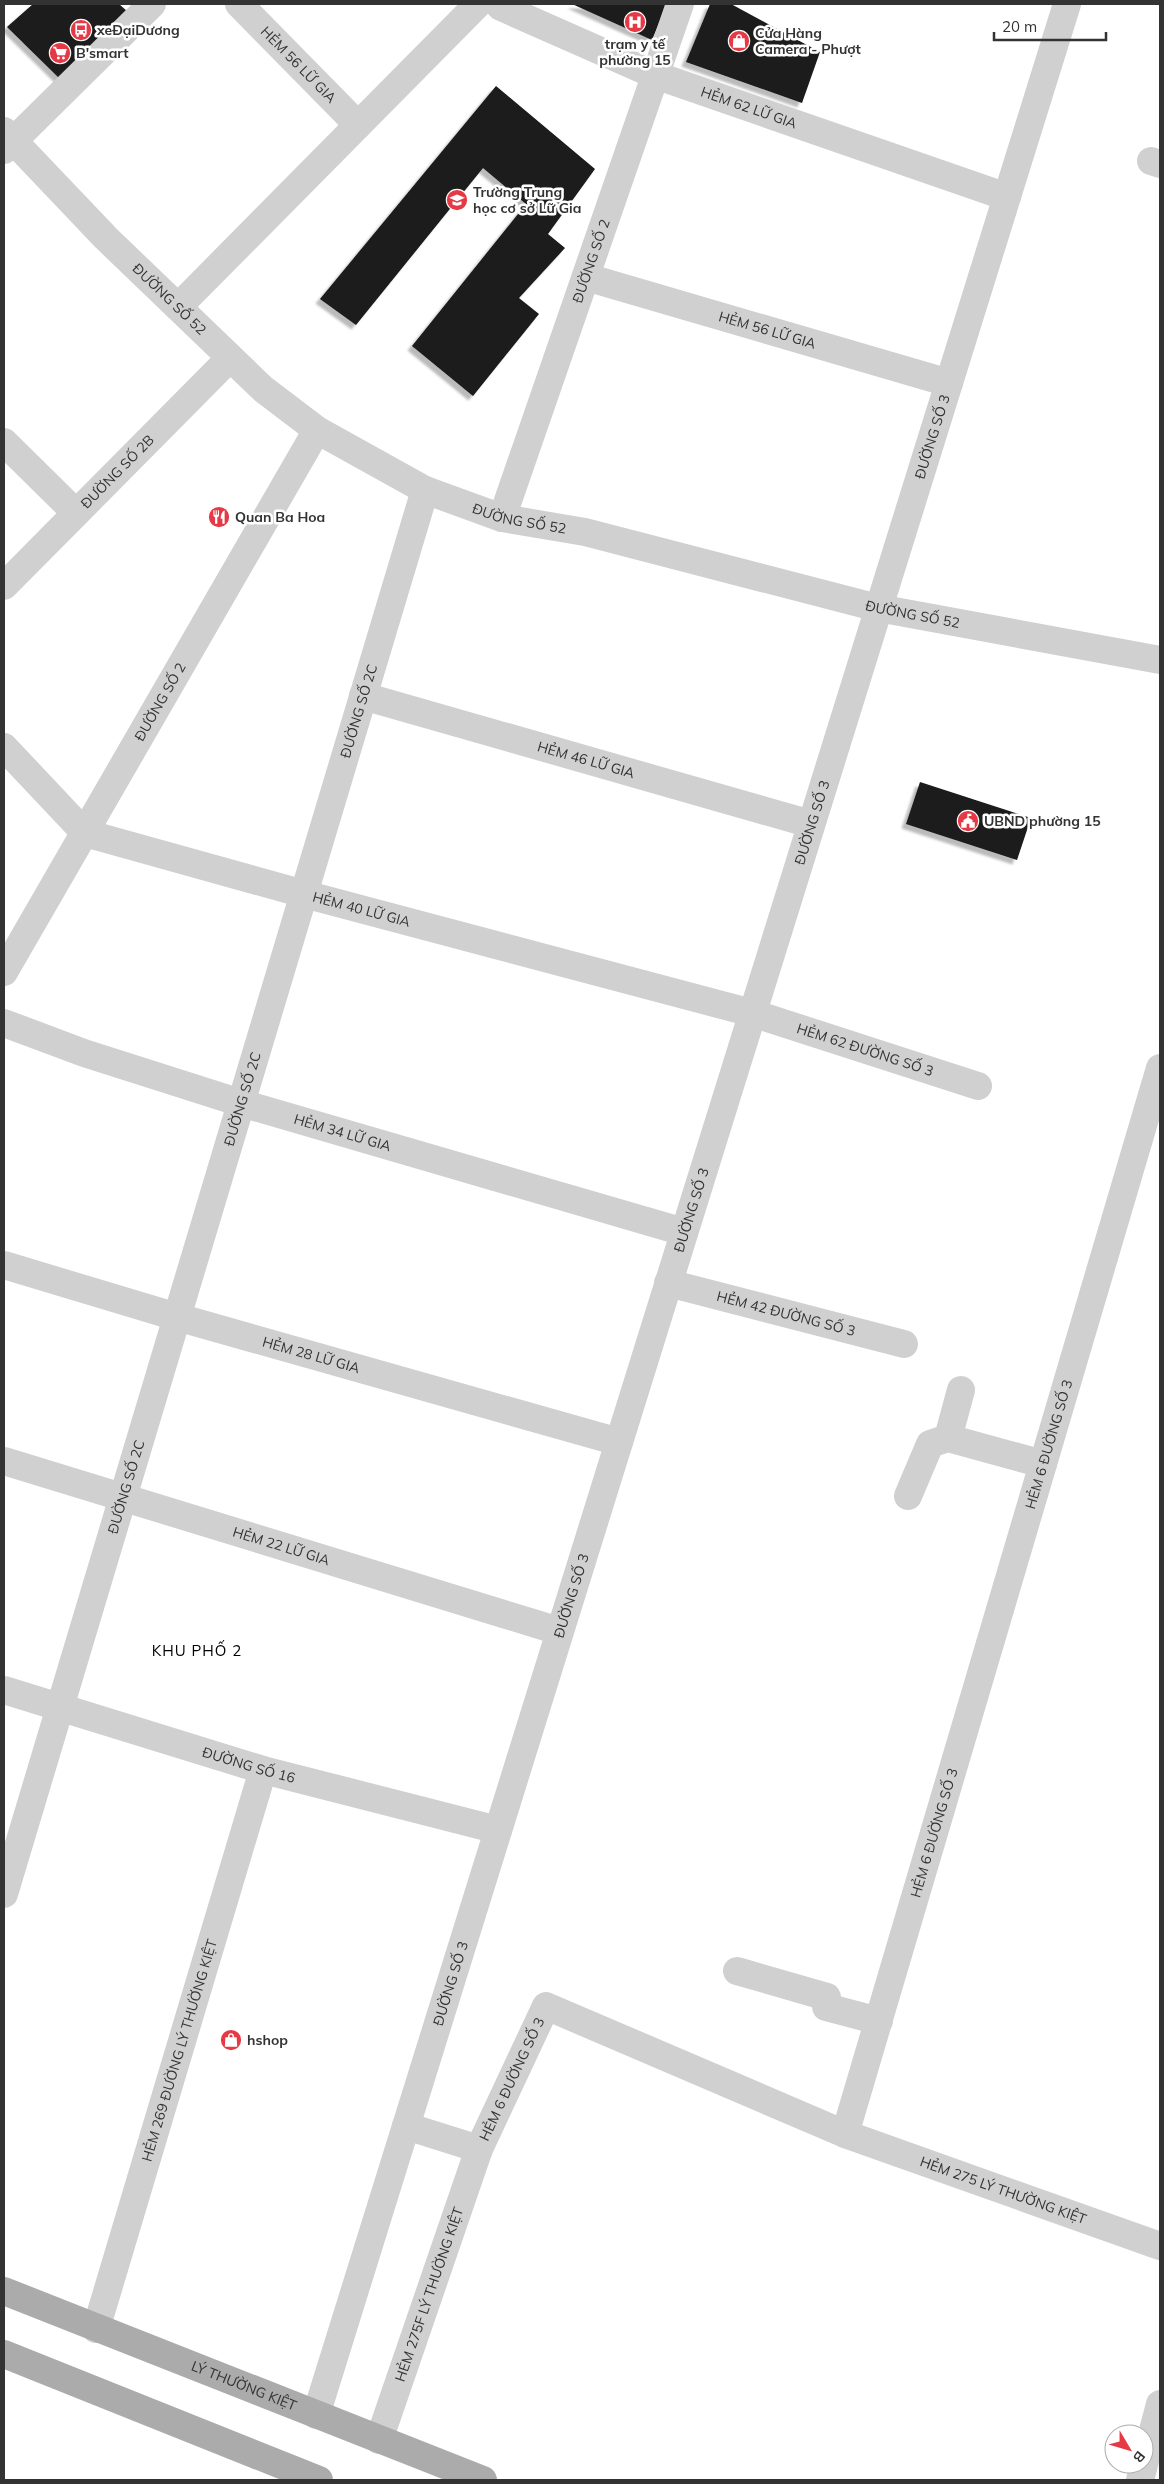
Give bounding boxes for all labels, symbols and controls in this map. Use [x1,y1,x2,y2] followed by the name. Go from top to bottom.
[623,10,647,34] hospital icon: trạm y tế phường 15
[994,10,1106,42] scale bar
[1002,17,1037,36] text: 20 m
[69,18,93,42] bus stop icon: xeĐạiDương
[96,21,180,39] place label: xeĐạiDương
[257,22,341,107] street label: HẺM 56 LỮ GIA
[755,24,862,58] place label: Cửa Hàng Camera - Phượt
[727,29,751,53] shop icon: Cửa Hàng Camera - Phượt
[599,35,671,69] place label: trạm y tế phường 15
[48,41,72,65] supermarket icon: B'smart
[76,44,129,62] place label: B'smart
[699,83,800,133] street label: HẺM 62 LỮ GIA
[473,183,581,217] place label: Trường Trung học cơ sở Lữ Gia
[445,188,469,212] school or university icon: Trường Trung học cơ sở Lữ Gia
[568,217,614,305] street label: ĐƯỜNG SỐ 2
[129,259,210,339] street label: ĐƯỜNG SỐ 52
[717,307,819,353] street label: HẺM 56 LỮ GIA
[911,392,954,481] street label: ĐƯỜNG SỐ 3
[77,431,158,512] street label: ĐƯỜNG SỐ 2B
[470,499,568,538] street label: ĐƯỜNG SỐ 52
[207,505,231,529] restaurant icon: Quan Ba Hoa
[235,508,325,526] place label: Quan Ba Hoa
[863,596,961,632] street label: ĐƯỜNG SỐ 52
[130,659,190,744] street label: ĐƯỜNG SỐ 2
[336,662,381,760] street label: ĐƯỜNG SỐ 2C
[535,737,638,782] street label: HẺM 46 LỮ GIA
[790,778,834,867] street label: ĐƯỜNG SỐ 3
[956,809,980,833] public building icon: UBND phường 15
[984,812,1101,830] place label: UBND phường 15
[311,888,413,931] street label: HẺM 40 LỮ GIA
[795,1019,936,1080] street label: HẺM 62 ĐƯỜNG SỐ 3
[220,1050,265,1148] street label: ĐƯỜNG SỐ 2C
[292,1110,394,1155] street label: HẺM 34 LỮ GIA
[670,1166,713,1255] street label: ĐƯỜNG SỐ 3
[715,1287,857,1340] street label: HẺM 42 ĐƯỜNG SỐ 3
[260,1333,363,1377] street label: HẺM 28 LỮ GIA
[1021,1377,1076,1511] street label: HẺM 6 ĐƯỜNG SỐ 3
[104,1438,149,1536] street label: ĐƯỜNG SỐ 2C
[231,1523,333,1569] street label: HẺM 22 LỮ GIA
[550,1551,593,1640] street label: ĐƯỜNG SỐ 3
[152,1640,242,1660] district label: KHU PHỐ 2
[200,1743,297,1787] street label: ĐƯỜNG SỐ 16
[906,1766,962,1900] street label: HẺM 6 ĐƯỜNG SỐ 3
[138,1936,221,2164] street label: HẺM 269 ĐƯỜNG LÝ THƯỜNG KIỆT
[429,1939,472,2028] street label: ĐƯỜNG SỐ 3
[475,2014,548,2144] street label: HẺM 6 ĐƯỜNG SỐ 3
[219,2028,243,2052] shop icon: hshop
[247,2031,288,2049] place label: hshop
[918,2152,1089,2228] street label: HẺM 275 LÝ THƯỜNG KIỆT
[391,2204,468,2384] street label: HẺM 275F LÝ THƯỜNG KIỆT
[189,2357,300,2415] street label: LÝ THƯỜNG KIỆT
[1104,2424,1154,2474] north arrow
[1129,2448,1149,2467] text: B

